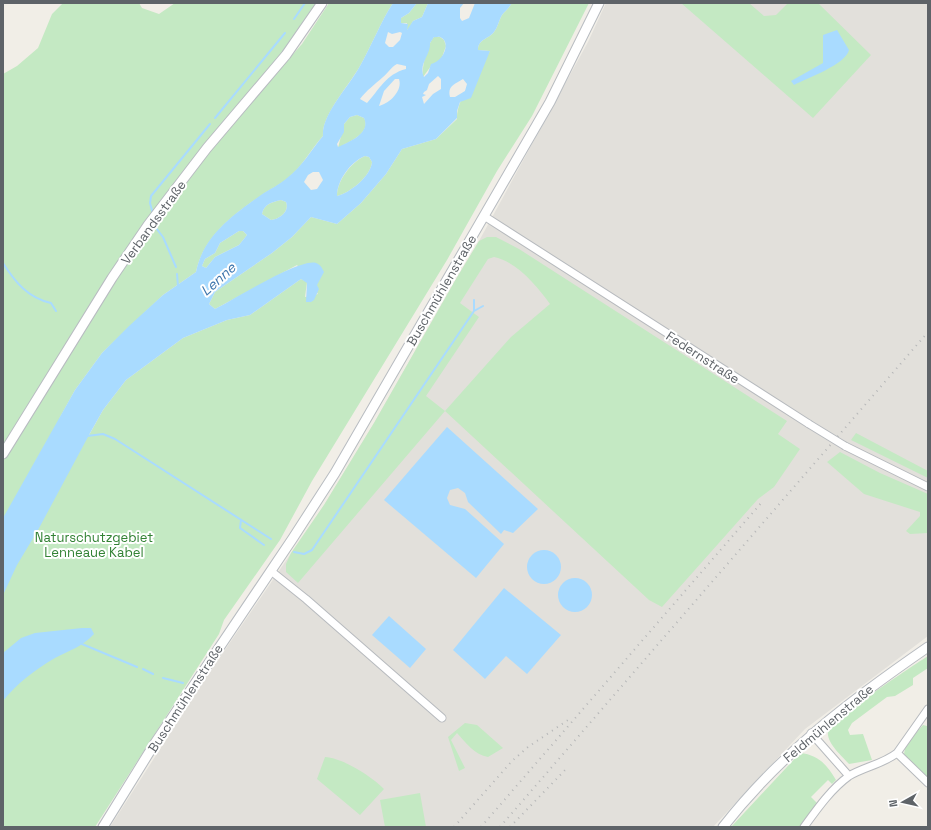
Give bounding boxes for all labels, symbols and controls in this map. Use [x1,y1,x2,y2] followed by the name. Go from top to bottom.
[117,177,190,268] street label: Verbandsstraße
[403,232,480,349] street label: Buschmühlenstraße
[197,258,240,300] water label: Lenne
[663,327,743,387] street label: Federnstraße
[35,529,153,561] park label: Naturschutzgebiet Lenneaue Kabel
[144,641,227,756] street label: Buschmühlenstraße
[780,681,877,766] street label: Feldmühlenstraße
[883,782,923,822] north arrow
[886,799,901,808] text: N

